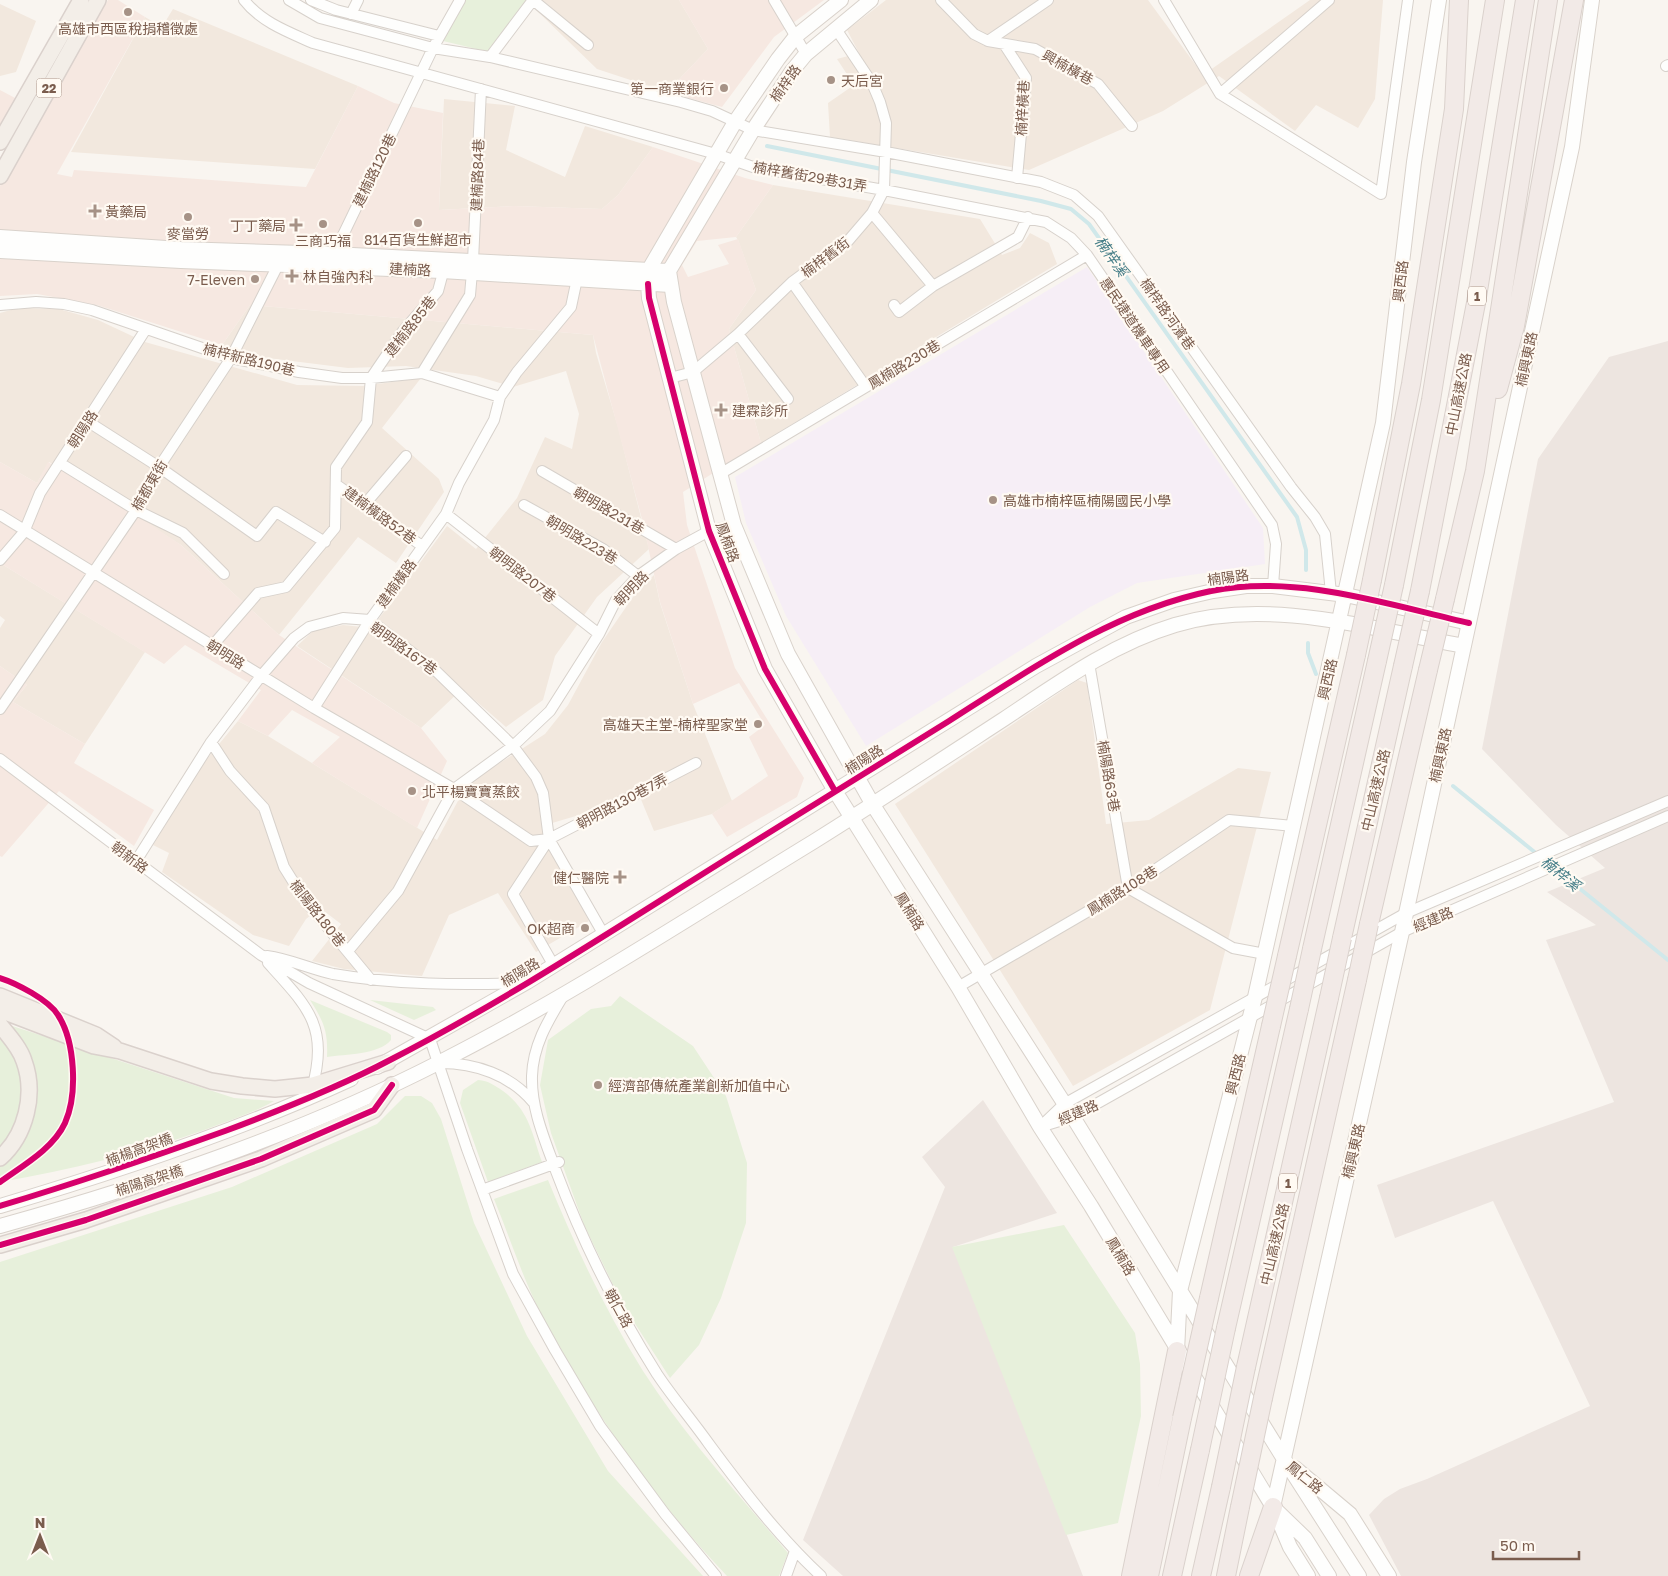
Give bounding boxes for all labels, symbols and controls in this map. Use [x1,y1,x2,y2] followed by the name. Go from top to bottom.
[122,6,134,18] marker: 高雄市西區稅捐稽徵處
[58,20,198,37] place label: 高雄市西區稅捐稽徵處
[1039,46,1097,88] street label: 興楠橫巷
[766,61,804,105] street label: 楠梓路
[841,72,883,89] place label: 天后宮
[825,74,837,86] marker: 天后宮
[36,78,62,98] road number: 22
[630,80,714,97] place label: 第一商業銀行
[1012,80,1032,136] street label: 楠梓橫巷
[718,82,730,94] marker: 第一商業銀行
[349,131,399,209] street label: 建楠路120巷
[467,138,487,212] street label: 建楠路84巷
[752,158,868,194] street label: 楠梓舊街29巷31弄
[105,203,147,220] place label: 黃藥局
[89,205,101,217] marker: 黃藥局
[182,211,194,223] marker: 麥當勞
[230,217,286,234] place label: 丁丁藥局
[412,217,424,229] marker: 814百貨生鮮超市
[317,218,329,230] marker: 三商巧福
[290,219,302,231] marker: 丁丁藥局
[167,225,209,242] place label: 麥當勞
[364,231,472,248] place label: 814百貨生鮮超市
[295,232,351,249] place label: 三商巧福
[1092,232,1133,281] water label: 楠梓溪
[798,233,852,281] street label: 楠梓舊街
[389,259,431,279] street label: 建楠路
[1389,259,1411,303] street label: 興西路
[303,268,373,285] place label: 林自強內科
[285,269,299,283] marker: 林自強內科
[187,271,245,288] place label: 7-Eleven
[249,273,261,285] marker: 7-Eleven
[1097,274,1173,376] street label: 惠民捷道機車專用
[1137,275,1199,353] street label: 楠梓路河濱巷
[1468,286,1486,306] road number: 1
[381,292,439,360] street label: 建楠路85巷
[1512,330,1540,388] street label: 楠興東路
[865,336,943,392] street label: 鳳楠路230巷
[201,339,297,379] street label: 楠梓新路190巷
[1442,351,1474,437] street label: 中山高速公路
[732,402,788,419] place label: 建霖診所
[714,403,728,417] marker: 建霖診所
[63,407,101,451] street label: 朝陽路
[128,457,170,513] street label: 楠都東街
[340,483,420,547] street label: 建楠橫路52巷
[570,483,648,537] street label: 朝明路231巷
[1003,492,1171,509] place label: 高雄市楠梓區楠陽國民小學
[987,494,999,506] marker: 高雄市楠梓區楠陽國民小學
[543,511,621,567] street label: 朝明路223巷
[713,519,743,565] street label: 鳳楠路
[486,543,560,605] street label: 朝明路207巷
[373,555,419,611] street label: 建楠橫路
[1206,566,1250,588] street label: 楠陽路
[610,567,652,609] street label: 朝明路
[367,618,441,678] street label: 朝明路167巷
[204,636,248,672] street label: 朝明路
[1314,657,1340,701] street label: 興西路
[603,716,748,733] place label: 高雄天主堂-楠梓聖家堂
[752,718,764,730] marker: 高雄天主堂-楠梓聖家堂
[1426,726,1454,784] street label: 楠興東路
[1094,739,1124,813] street label: 楠陽路63巷
[842,741,886,777] street label: 楠陽路
[1357,747,1393,833] street label: 中山高速公路
[573,770,671,832] street label: 朝明路130巷7弄
[422,783,520,800] place label: 北平楊寶寶蒸餃
[406,785,418,797] marker: 北平楊寶寶蒸餃
[108,838,152,876] street label: 朝新路
[1538,852,1586,895] water label: 楠梓溪
[1084,862,1160,918] street label: 鳳楠路108巷
[553,869,609,886] place label: 健仁醫院
[613,870,627,884] marker: 健仁醫院
[287,876,349,950] street label: 楠陽路180巷
[892,889,928,933] street label: 鳳楠路
[1410,903,1456,935] street label: 經建路
[527,920,575,937] place label: OK超商
[579,922,591,934] marker: OK超商
[498,954,542,990] street label: 楠陽路
[1222,1052,1248,1096] street label: 興西路
[608,1077,790,1094] place label: 經濟部傳統產業創新加值中心
[592,1079,604,1091] marker: 經濟部傳統產業創新加值中心
[1055,1096,1101,1128] street label: 經建路
[1338,1122,1368,1180] street label: 楠興東路
[103,1129,175,1169] street label: 楠楊高架橋
[113,1161,185,1199] street label: 楠陽高架橋
[1279,1174,1297,1192] road number: 1
[1256,1201,1292,1287] street label: 中山高速公路
[1103,1234,1139,1278] street label: 鳳楠路
[601,1286,637,1330] street label: 朝仁路
[1283,1457,1327,1497] street label: 鳳仁路
[15,1511,65,1561] north arrow
[35,1514,45,1531] text: N
[1493,1528,1579,1560] scale bar
[1500,1536,1535,1554] text: 50 m

